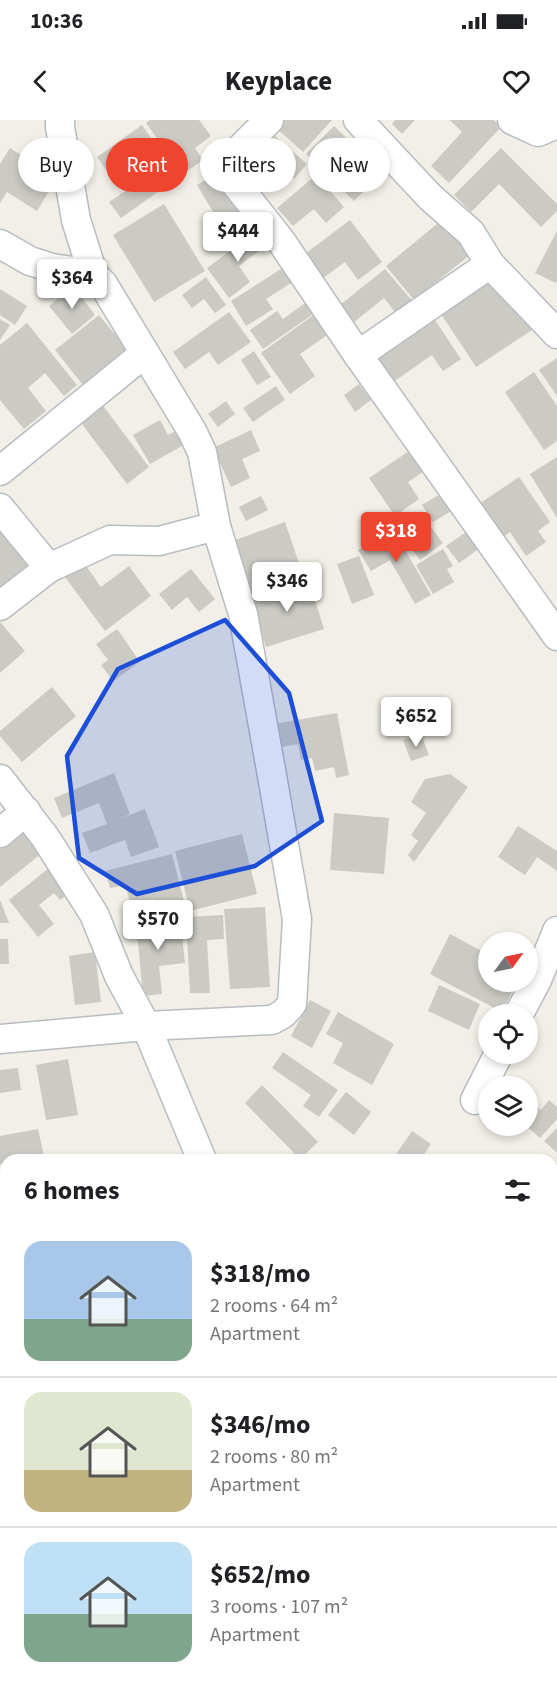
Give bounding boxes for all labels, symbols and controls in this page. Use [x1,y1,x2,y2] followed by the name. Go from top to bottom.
[30,5,83,37] text: 10:36
[225,62,332,101] text: Keyplace
[24,65,57,98] icon: back
[500,65,533,98] icon: heart
[18,138,94,192] chip: Buy
[106,138,188,192] chip: Rent
[200,138,296,192] chip: Filters
[308,138,390,192] chip: New
[202,212,274,263] pin: $444
[217,217,259,245] text: $444
[36,259,108,310] pin: $364
[51,264,93,292] text: $364
[360,512,432,563] pin: $318
[375,517,417,545] text: $318
[251,562,323,613] pin: $346
[266,567,308,595] text: $346
[380,697,452,748] pin: $652
[395,702,437,730] text: $652
[122,900,194,951] pin: $570
[137,905,179,933] text: $570
[478,932,538,992] north arrow
[478,932,538,1136] map controls
[478,1004,538,1064] button: locate
[478,1076,538,1136] button: layers
[24,1172,119,1209] text: 6 homes
[501,1174,534,1207] icon: filters
[210,1255,310,1292] text: $318/mo
[72,1265,144,1337] icon: home
[210,1292,338,1320] text: 2 rooms · 64 m²
[210,1320,300,1348] text: Apartment
[210,1406,310,1443] text: $346/mo
[72,1416,144,1488] icon: home
[210,1443,338,1471] text: 2 rooms · 80 m²
[210,1471,300,1499] text: Apartment
[210,1556,310,1593] text: $652/mo
[72,1566,144,1638] icon: home
[210,1593,348,1621] text: 3 rooms · 107 m²
[210,1621,300,1649] text: Apartment

